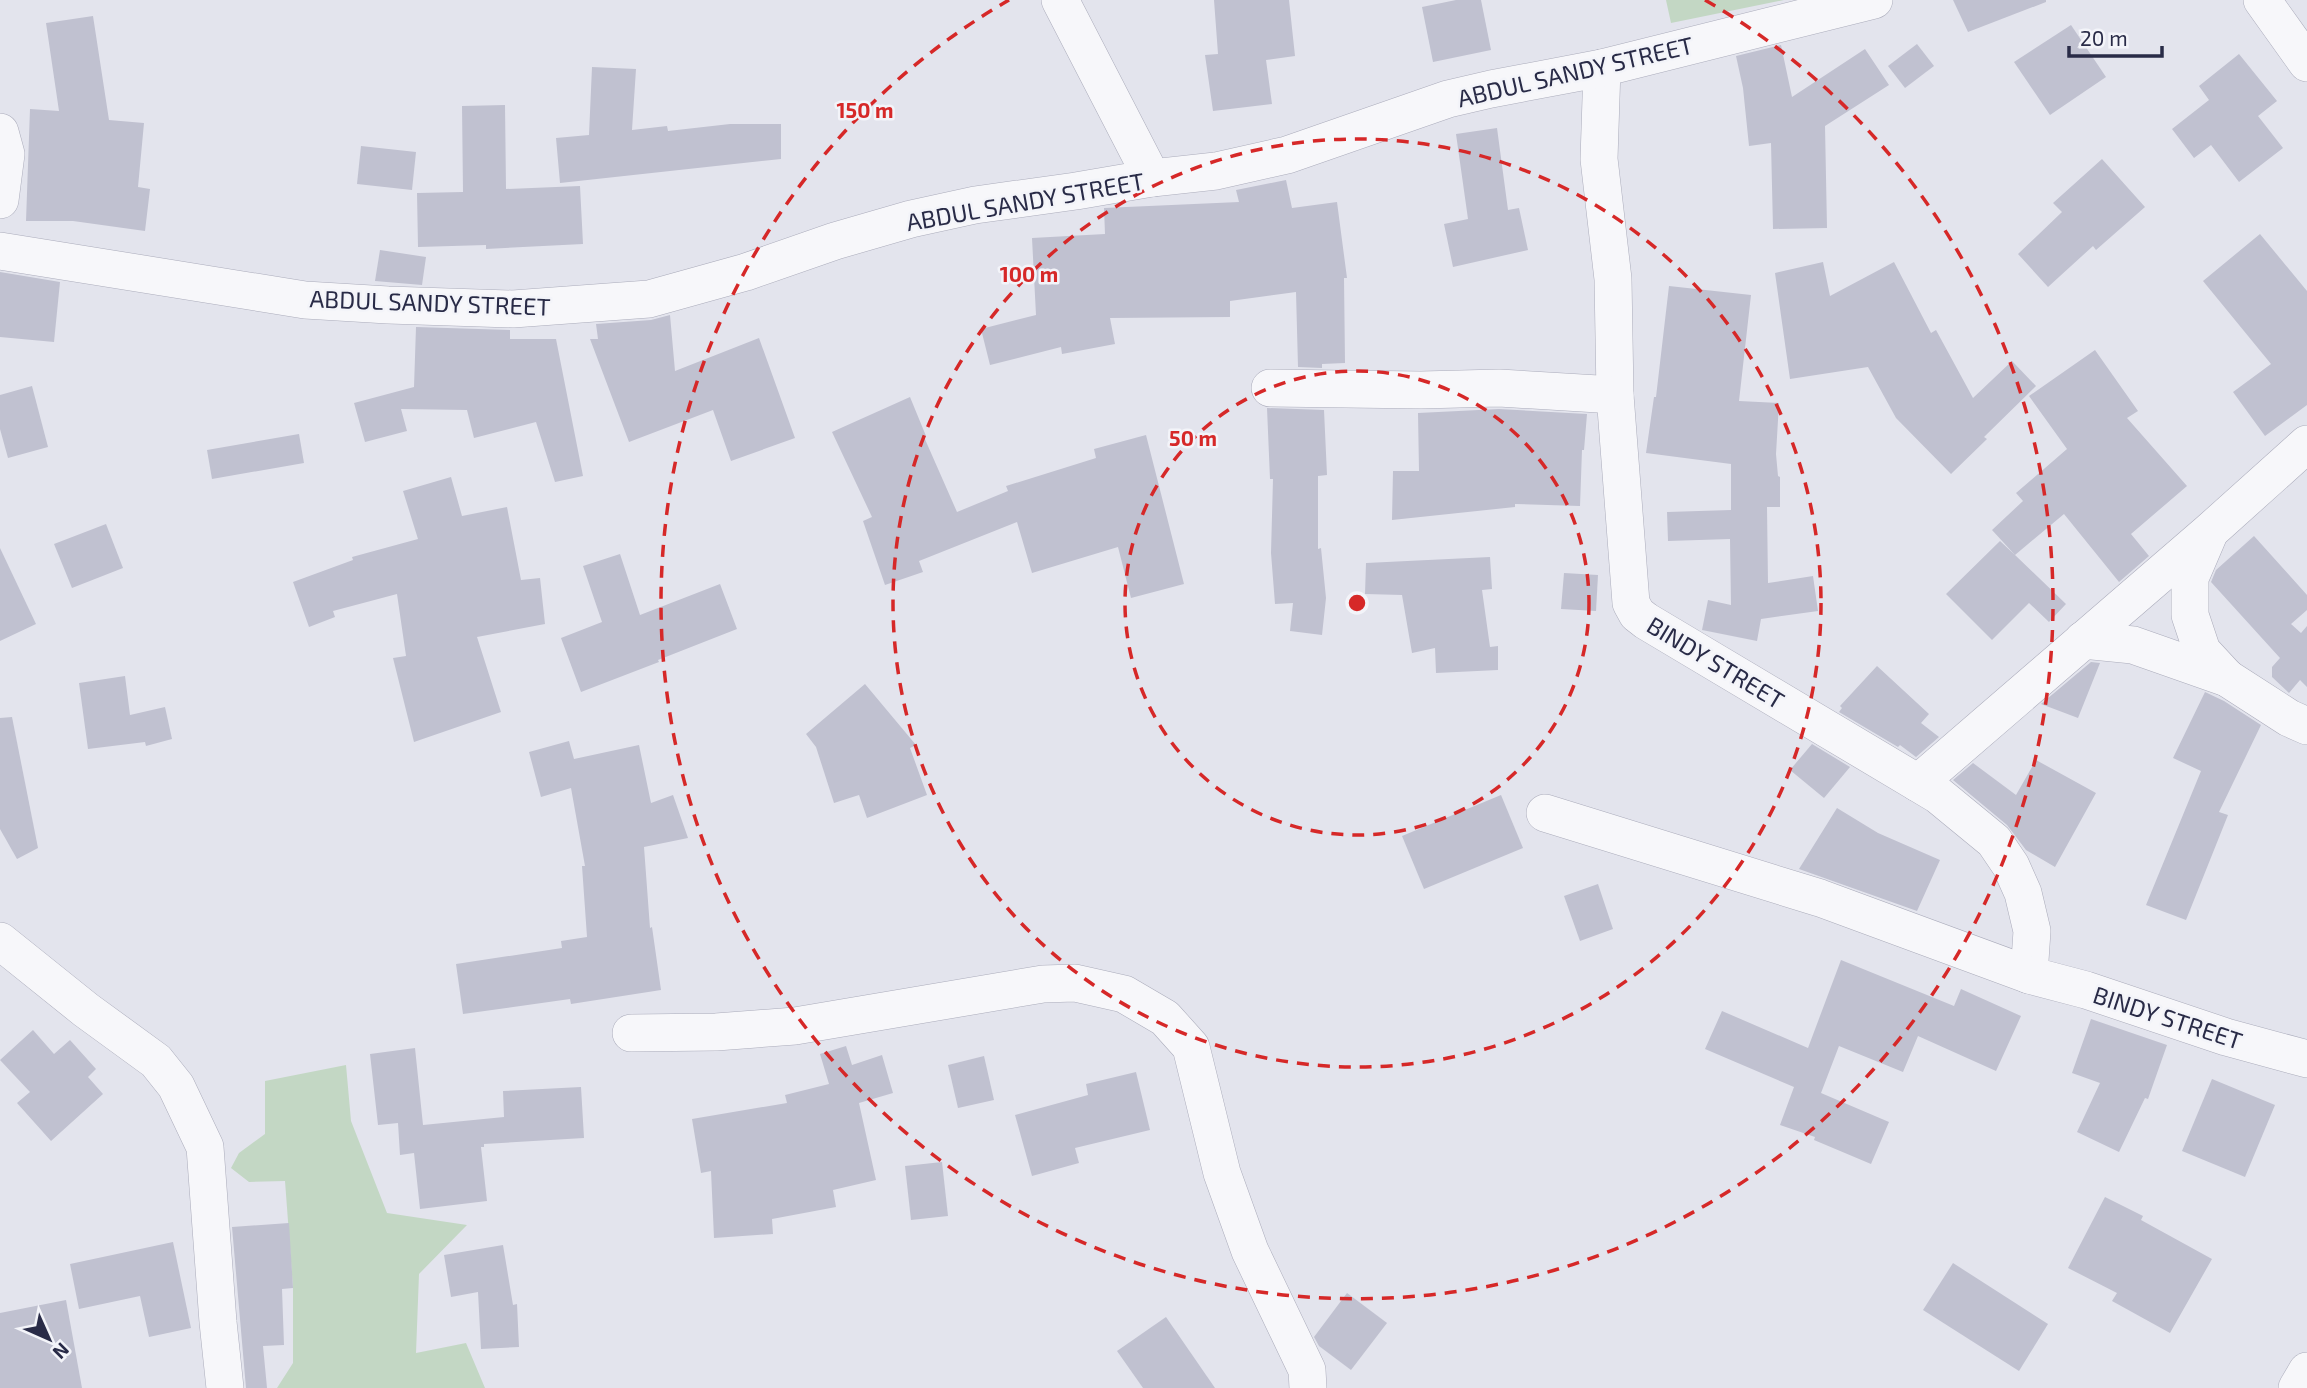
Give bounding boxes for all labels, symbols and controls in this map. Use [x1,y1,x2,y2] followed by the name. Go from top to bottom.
[2069,14,2162,58] scale bar
[2080,25,2128,50] text: 20 m
[1454,30,1696,112] street label: ABDUL SANDY STREET
[837,97,893,122] text: 150 m
[904,166,1146,236] street label: ABDUL SANDY STREET
[1000,261,1058,286] text: 100 m
[309,283,551,321] street label: ABDUL SANDY STREET
[1169,425,1217,450] text: 50 m
[1345,591,1369,615] centre of rings
[1642,610,1790,714] street label: BINDY STREET
[2090,979,2246,1055] street label: BINDY STREET
[14,1304,84,1374] north arrow
[48,1338,74,1364] text: N

